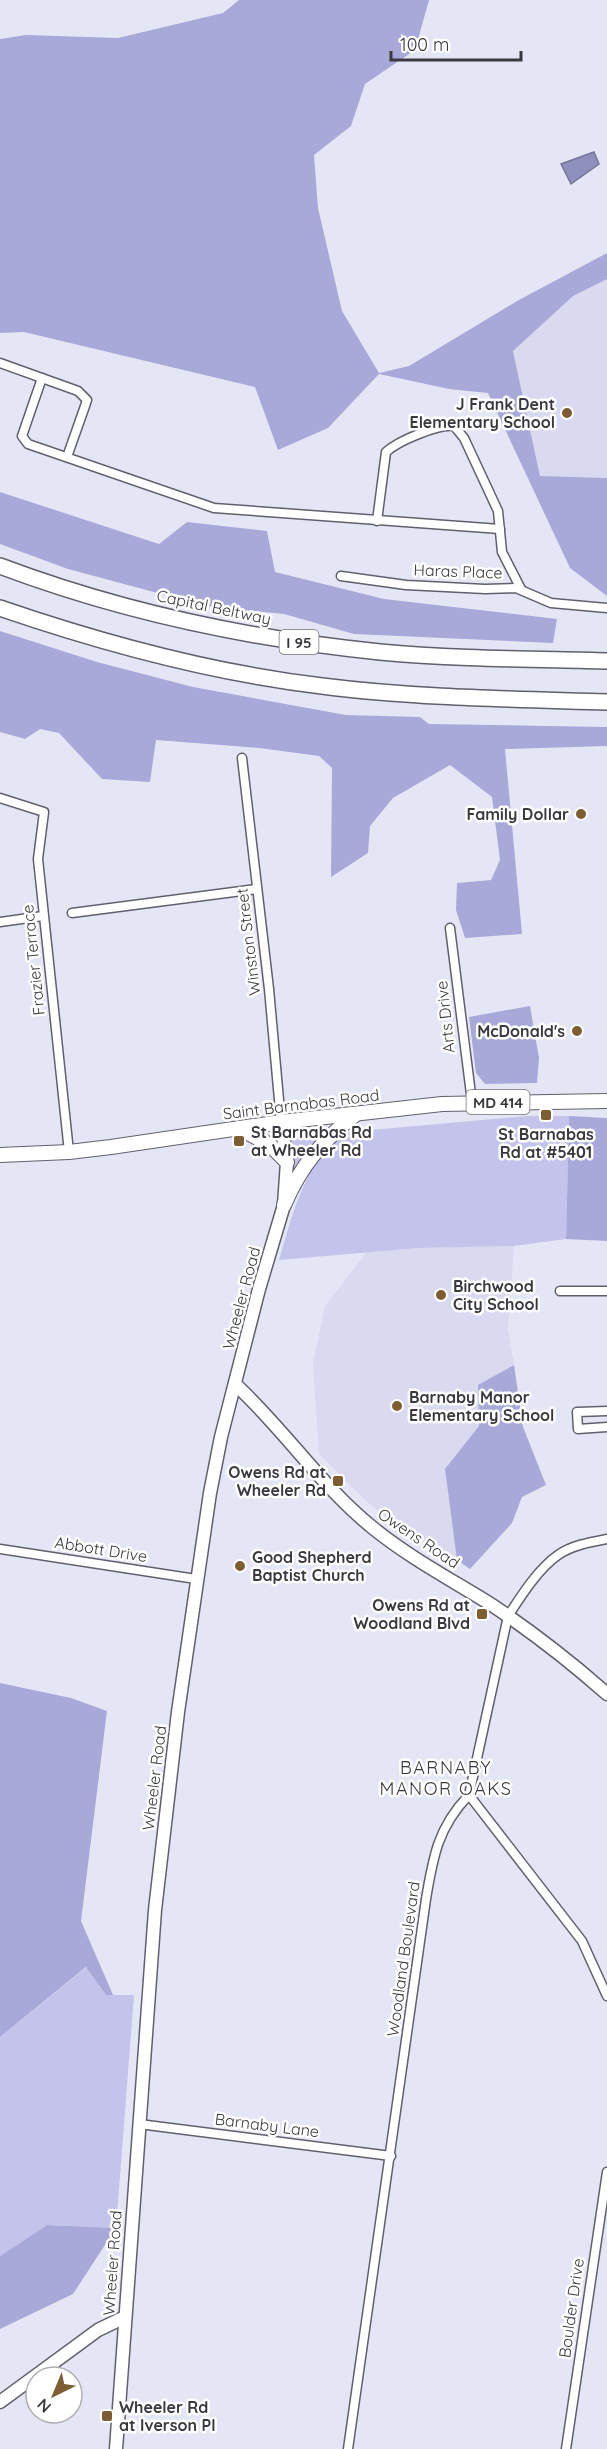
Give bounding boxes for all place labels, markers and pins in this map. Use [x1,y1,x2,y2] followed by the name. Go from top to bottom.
[410,394,555,432] place label: J Frank Dent Elementary School
[560,406,574,420] marker: J Frank Dent Elementary School
[467,804,569,824] place label: Family Dollar
[574,807,588,821] marker: Family Dollar
[477,1021,565,1041] place label: McDonald's
[570,1024,584,1038] marker: McDonald's
[539,1108,553,1122] marker: St Barnabas Rd at #5401
[251,1122,372,1160] place label: St Barnabas Rd at Wheeler Rd
[498,1124,594,1162] place label: St Barnabas Rd at #5401
[232,1134,246,1148] marker: St Barnabas Rd at Wheeler Rd
[453,1276,539,1314] place label: Birchwood City School
[434,1288,448,1302] marker: Birchwood City School
[409,1387,554,1425] place label: Barnaby Manor Elementary School
[390,1399,404,1413] marker: Barnaby Manor Elementary School
[228,1462,326,1500] place label: Owens Rd at Wheeler Rd
[331,1474,345,1488] marker: Owens Rd at Wheeler Rd
[252,1547,372,1585] place label: Good Shepherd Baptist Church
[233,1559,247,1573] marker: Good Shepherd Baptist Church
[353,1595,470,1633] place label: Owens Rd at Woodland Blvd
[475,1607,489,1621] marker: Owens Rd at Woodland Blvd
[119,2397,215,2435] place label: Wheeler Rd at Iverson Pl
[100,2409,114,2423] marker: Wheeler Rd at Iverson Pl

